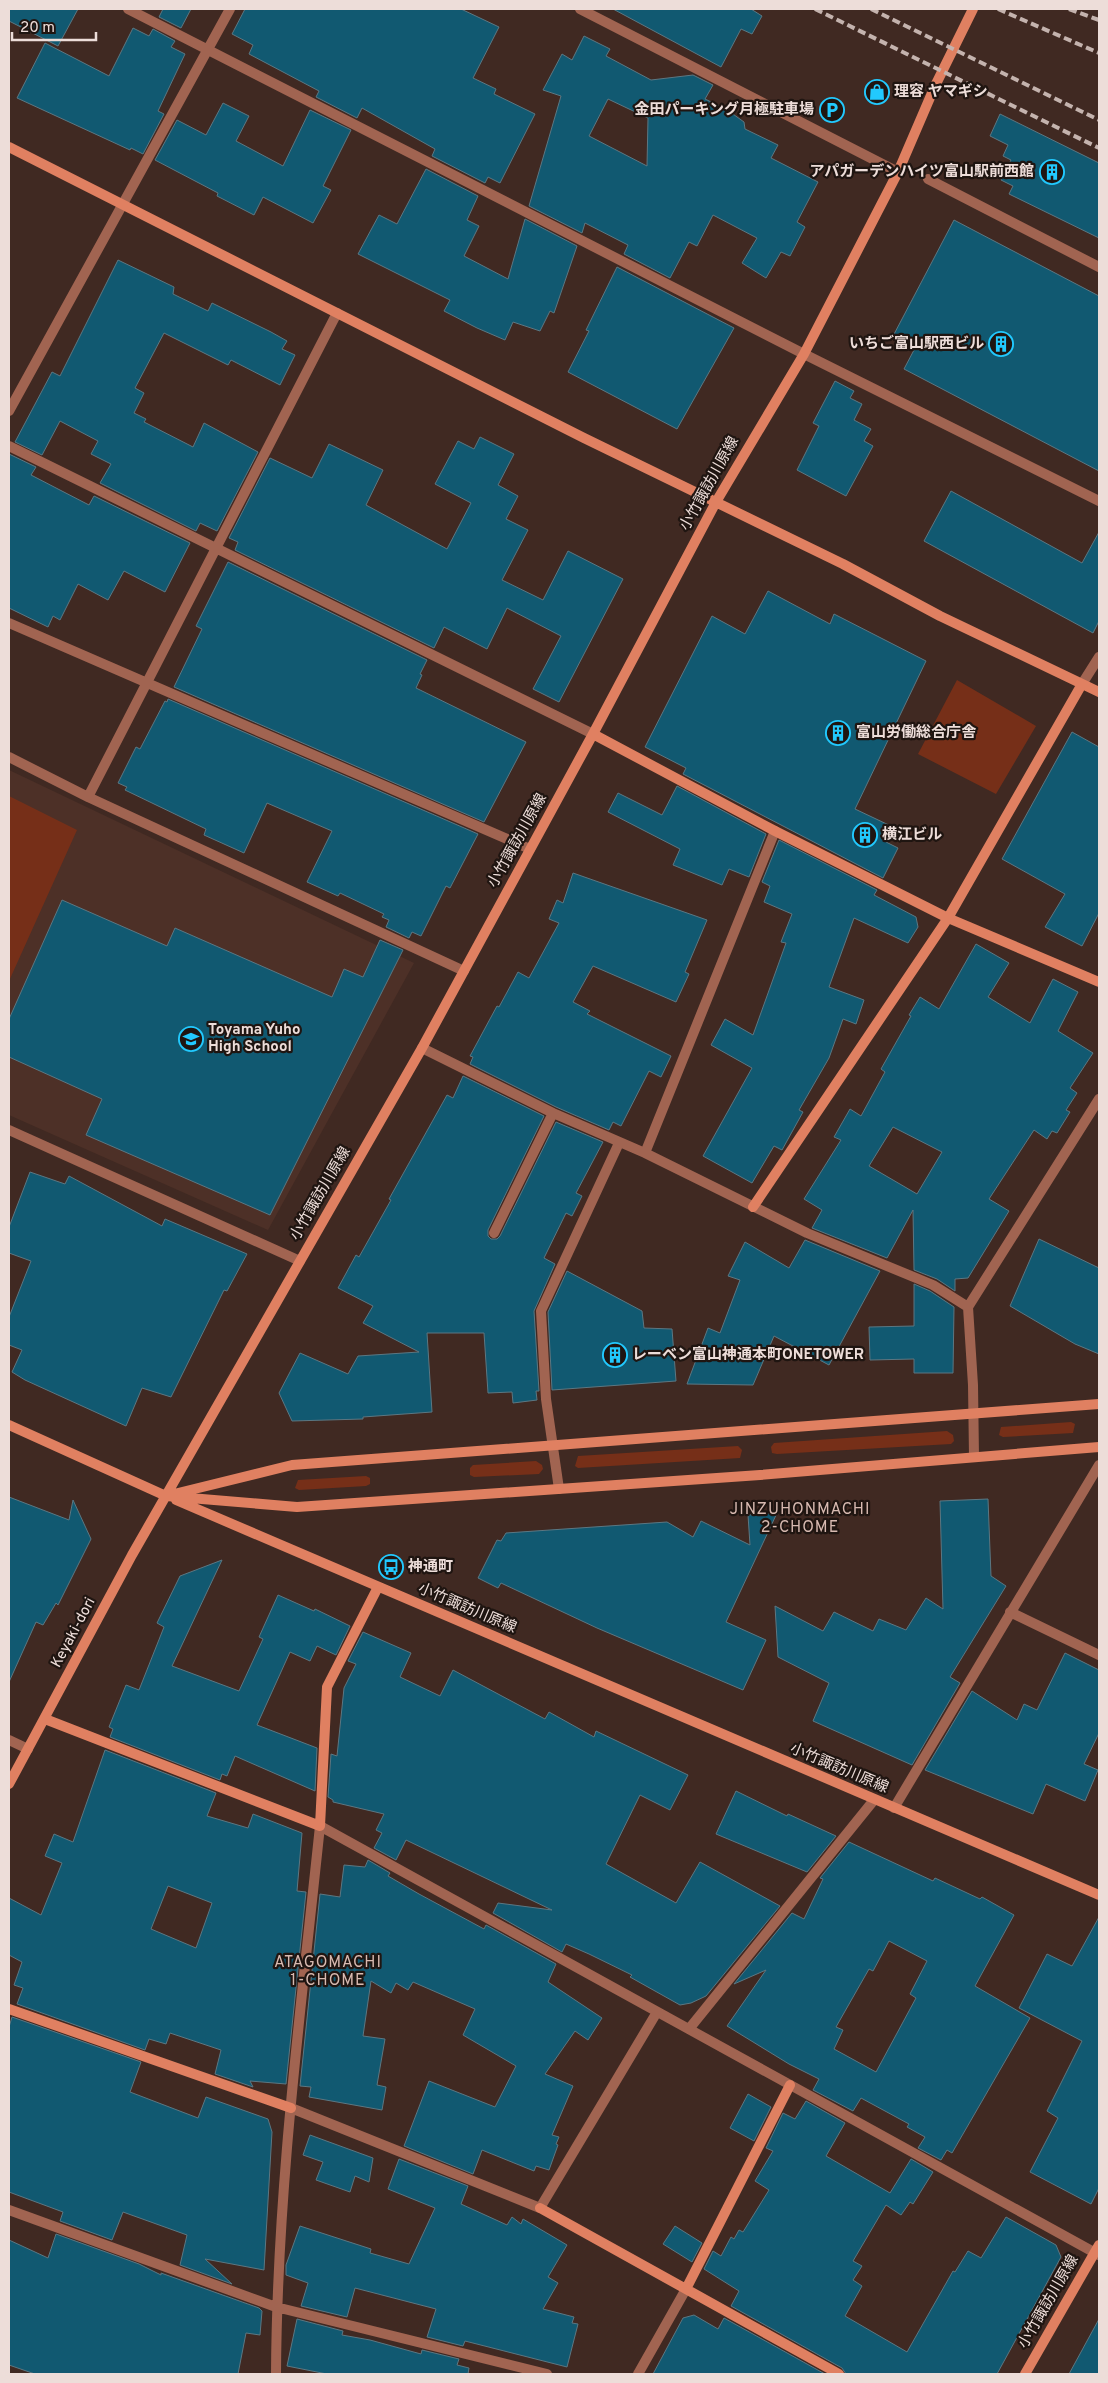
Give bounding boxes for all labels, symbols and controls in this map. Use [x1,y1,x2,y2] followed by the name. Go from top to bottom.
[12,10,96,42] scale bar
[20,19,55,38] text: 20 m
[864,79,890,105] shop icon: 理容 ヤマギシ
[894,82,988,102] place label: 理容 ヤマギシ
[819,97,845,123] parking icon: 金田パーキング月極駐車場
[634,101,814,120] place label: 金田パーキング月極駐車場
[1039,159,1065,185] building icon: アパガーデンハイツ富山駅前西館
[810,162,1034,182] place label: アパガーデンハイツ富山駅前西館
[988,331,1014,357] building icon: いちご富山駅西ビル
[849,334,984,354] place label: いちご富山駅西ビル
[676,433,744,535] street label: 小竹諏訪川原線
[825,720,851,746] building icon: 富山労働総合庁舎
[856,723,977,743] place label: 富山労働総合庁舎
[484,790,552,892] street label: 小竹諏訪川原線
[852,822,878,848] building icon: 横江ビル
[882,825,942,845] place label: 横江ビル
[208,1021,301,1057] place label: Toyama Yuho High School
[178,1026,204,1052] school or university icon: Toyama Yuho High School
[287,1144,355,1244] street label: 小竹諏訪川原線
[602,1342,628,1368] building icon: レーベン富山神通本町ONETOWER
[632,1345,864,1365] place label: レーベン富山神通本町ONETOWER
[729,1500,871,1538] district label: JINZUHONMACHI 2-CHOME
[378,1554,404,1580] bus stop icon: 神通町
[407,1557,453,1577] place label: 神通町
[415,1580,519,1638] street label: 小竹諏訪川原線
[48,1595,100,1671] street label: Keyaki-dori
[787,1740,891,1798] street label: 小竹諏訪川原線
[274,1953,382,1991] district label: ATAGOMACHI 1-CHOME
[1015,2252,1083,2352] street label: 小竹諏訪川原線

